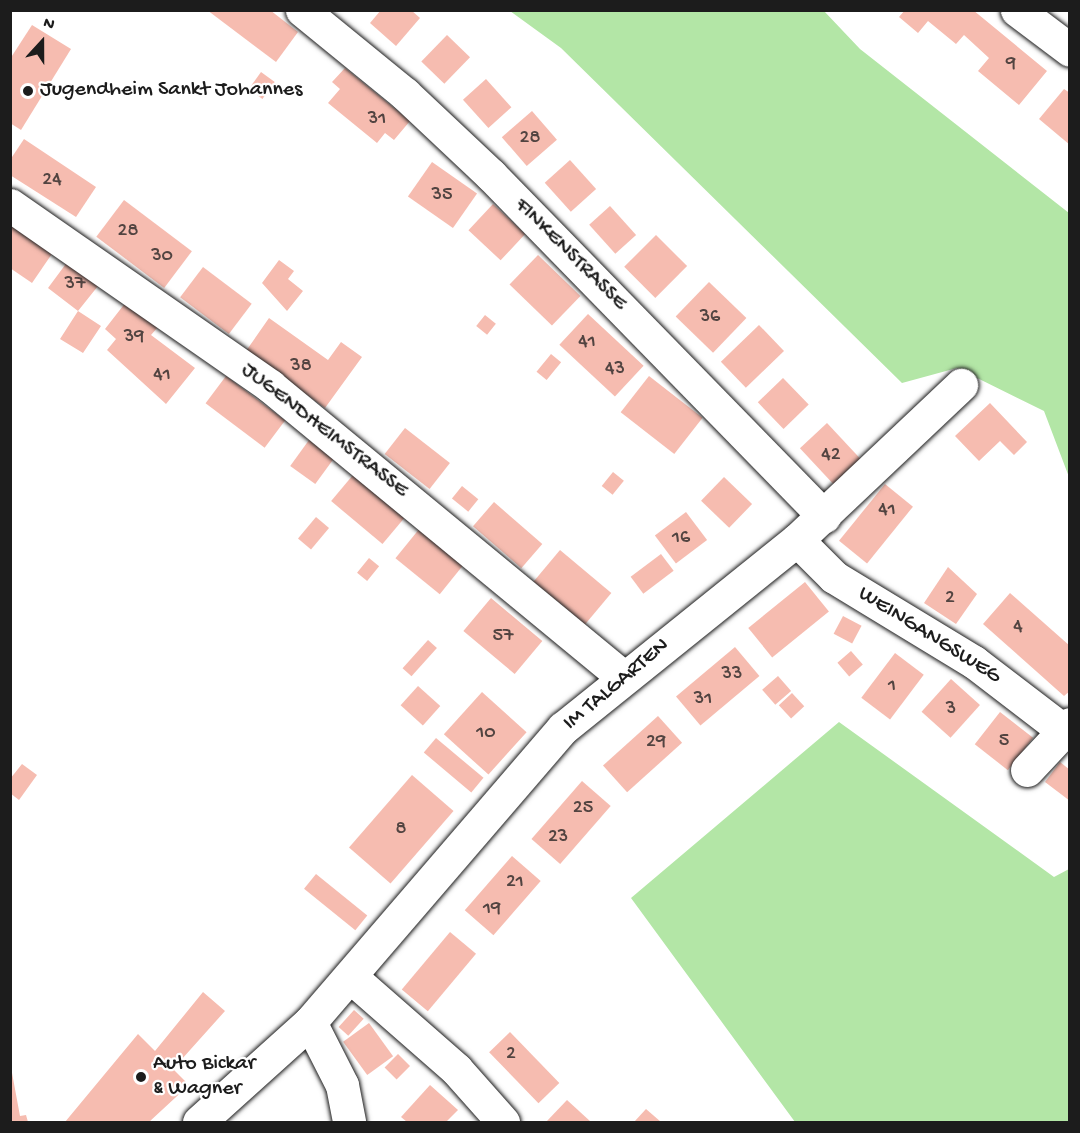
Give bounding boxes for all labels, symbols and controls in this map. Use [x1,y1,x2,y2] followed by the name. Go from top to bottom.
[12,12,72,72] north arrow
[40,14,57,35] text: N
[1006,52,1016,76] house number: 9
[40,78,302,104] place label: Jugendheim Sankt Johannes
[21,84,35,98] marker: Jugendheim Sankt Johannes
[368,107,386,131] house number: 31
[520,126,540,150] house number: 28
[42,168,62,192] house number: 24
[432,183,452,207] house number: 35
[508,193,632,317] street label: FINKENSTRASSE
[118,219,138,243] house number: 28
[151,244,173,268] house number: 30
[65,272,85,296] house number: 37
[700,305,720,329] house number: 36
[124,325,144,349] house number: 39
[578,330,596,354] house number: 41
[290,354,312,378] house number: 38
[605,357,625,381] house number: 43
[235,358,413,504] street label: JUGENDHEIMSTRASSE
[153,363,171,387] house number: 41
[821,443,841,467] house number: 42
[878,498,896,522] house number: 41
[672,526,690,550] house number: 16
[853,581,1005,691] street label: WEINGANGSWEG
[945,586,955,610] house number: 2
[1013,615,1023,639] house number: 4
[493,624,513,648] house number: 57
[559,633,675,737] street label: IM TALGARTEN
[722,662,742,686] house number: 33
[888,674,896,698] house number: 1
[694,687,712,711] house number: 31
[946,697,956,721] house number: 3
[476,721,496,745] house number: 10
[999,729,1009,753] house number: 5
[646,730,666,754] house number: 29
[573,796,593,820] house number: 25
[396,817,406,841] house number: 8
[548,825,568,849] house number: 23
[506,870,524,894] house number: 21
[483,897,501,921] house number: 19
[506,1042,516,1066] house number: 2
[153,1051,255,1102] place label: Auto Bickar & Wagner
[134,1070,148,1084] marker: Auto Bickar & Wagner

